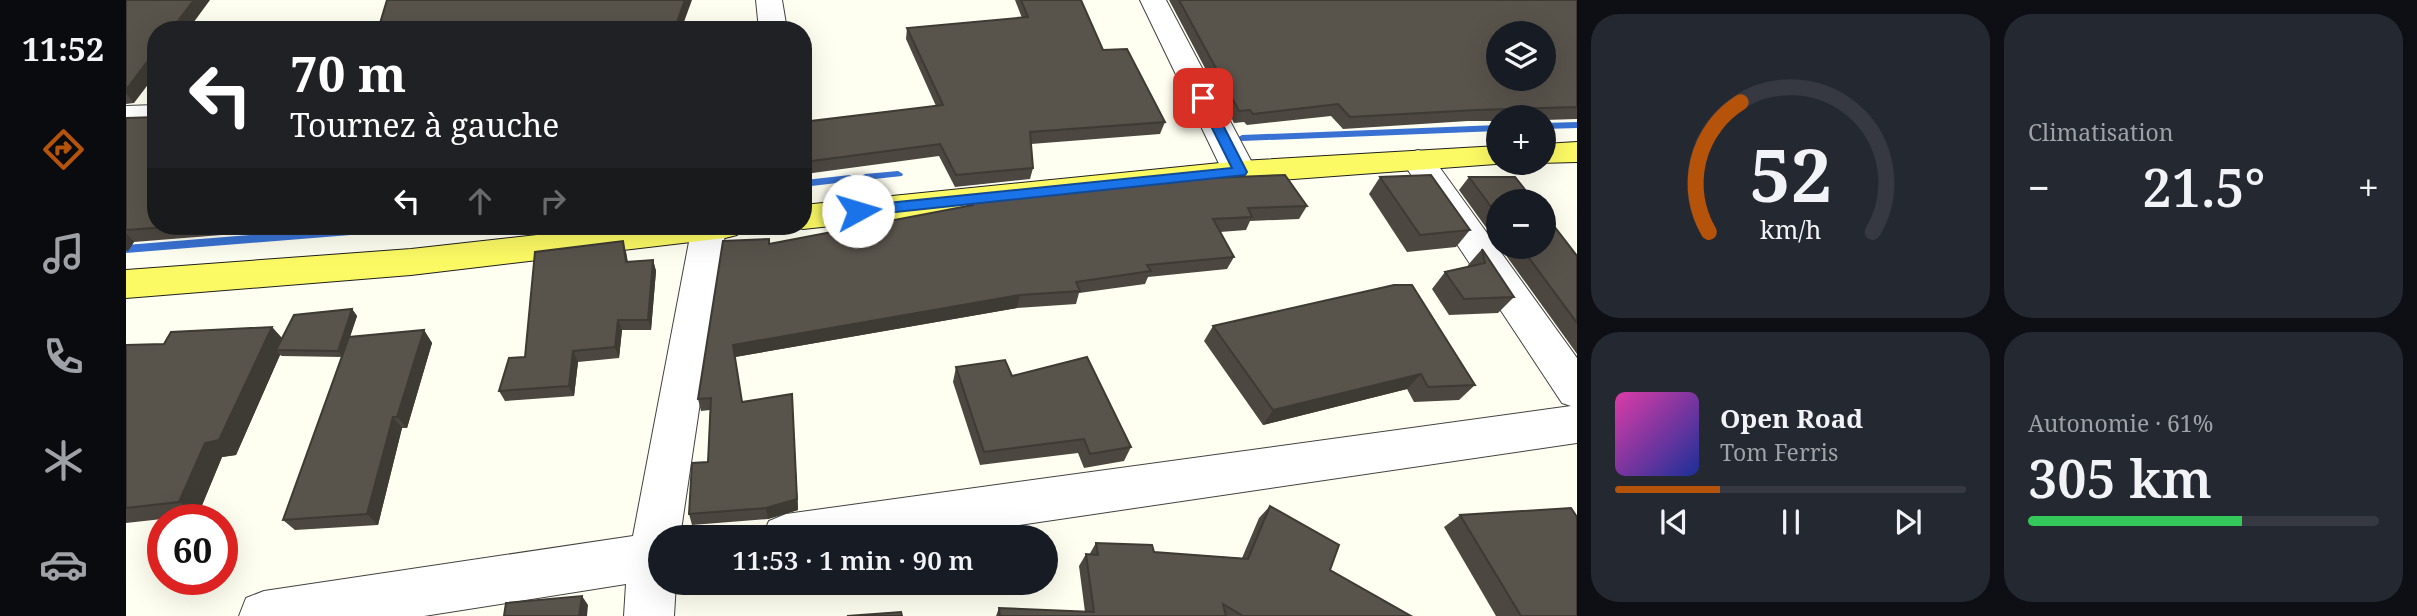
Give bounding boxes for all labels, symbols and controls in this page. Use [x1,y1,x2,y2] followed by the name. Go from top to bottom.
[1486,21,1556,259] map controls
[1486,21,1556,91] button: layers
[22,27,104,70] text: 11:52
[290,40,406,106] text: 70 m
[175,49,266,140] icon: left
[1173,68,1233,128] pin
[1184,79,1222,117] icon: arrive
[290,103,559,146] text: Tournez à gauche
[1486,105,1556,175] button: +
[2028,116,2174,148] text: Climatisation
[1749,124,1832,223] text: 52
[39,125,88,174] icon: directions
[2142,151,2265,222] text: 21.5°
[2028,161,2050,213] text: −
[2358,161,2379,213] text: +
[821,174,895,248] position arrow
[388,182,426,220] icon: left
[461,182,499,220] icon: ahead
[534,182,572,220] icon: right
[1486,189,1556,259] button: −
[1760,212,1821,246] text: km/h
[39,229,88,278] icon: music
[39,332,88,381] icon: phone
[1720,400,1863,436] text: Open Road
[2028,407,2213,439] text: Autonomie · 61%
[39,436,88,485] icon: climate
[1720,436,1838,468] text: Tom Ferris
[2028,442,2212,513] text: 305 km
[1655,503,1693,541] icon: previous
[1772,503,1810,541] icon: pause
[1889,503,1927,541] icon: next
[147,504,238,595] speed limit sign: 60
[39,540,88,589] icon: car
[732,542,974,578] text: 11:53 · 1 min · 90 m

